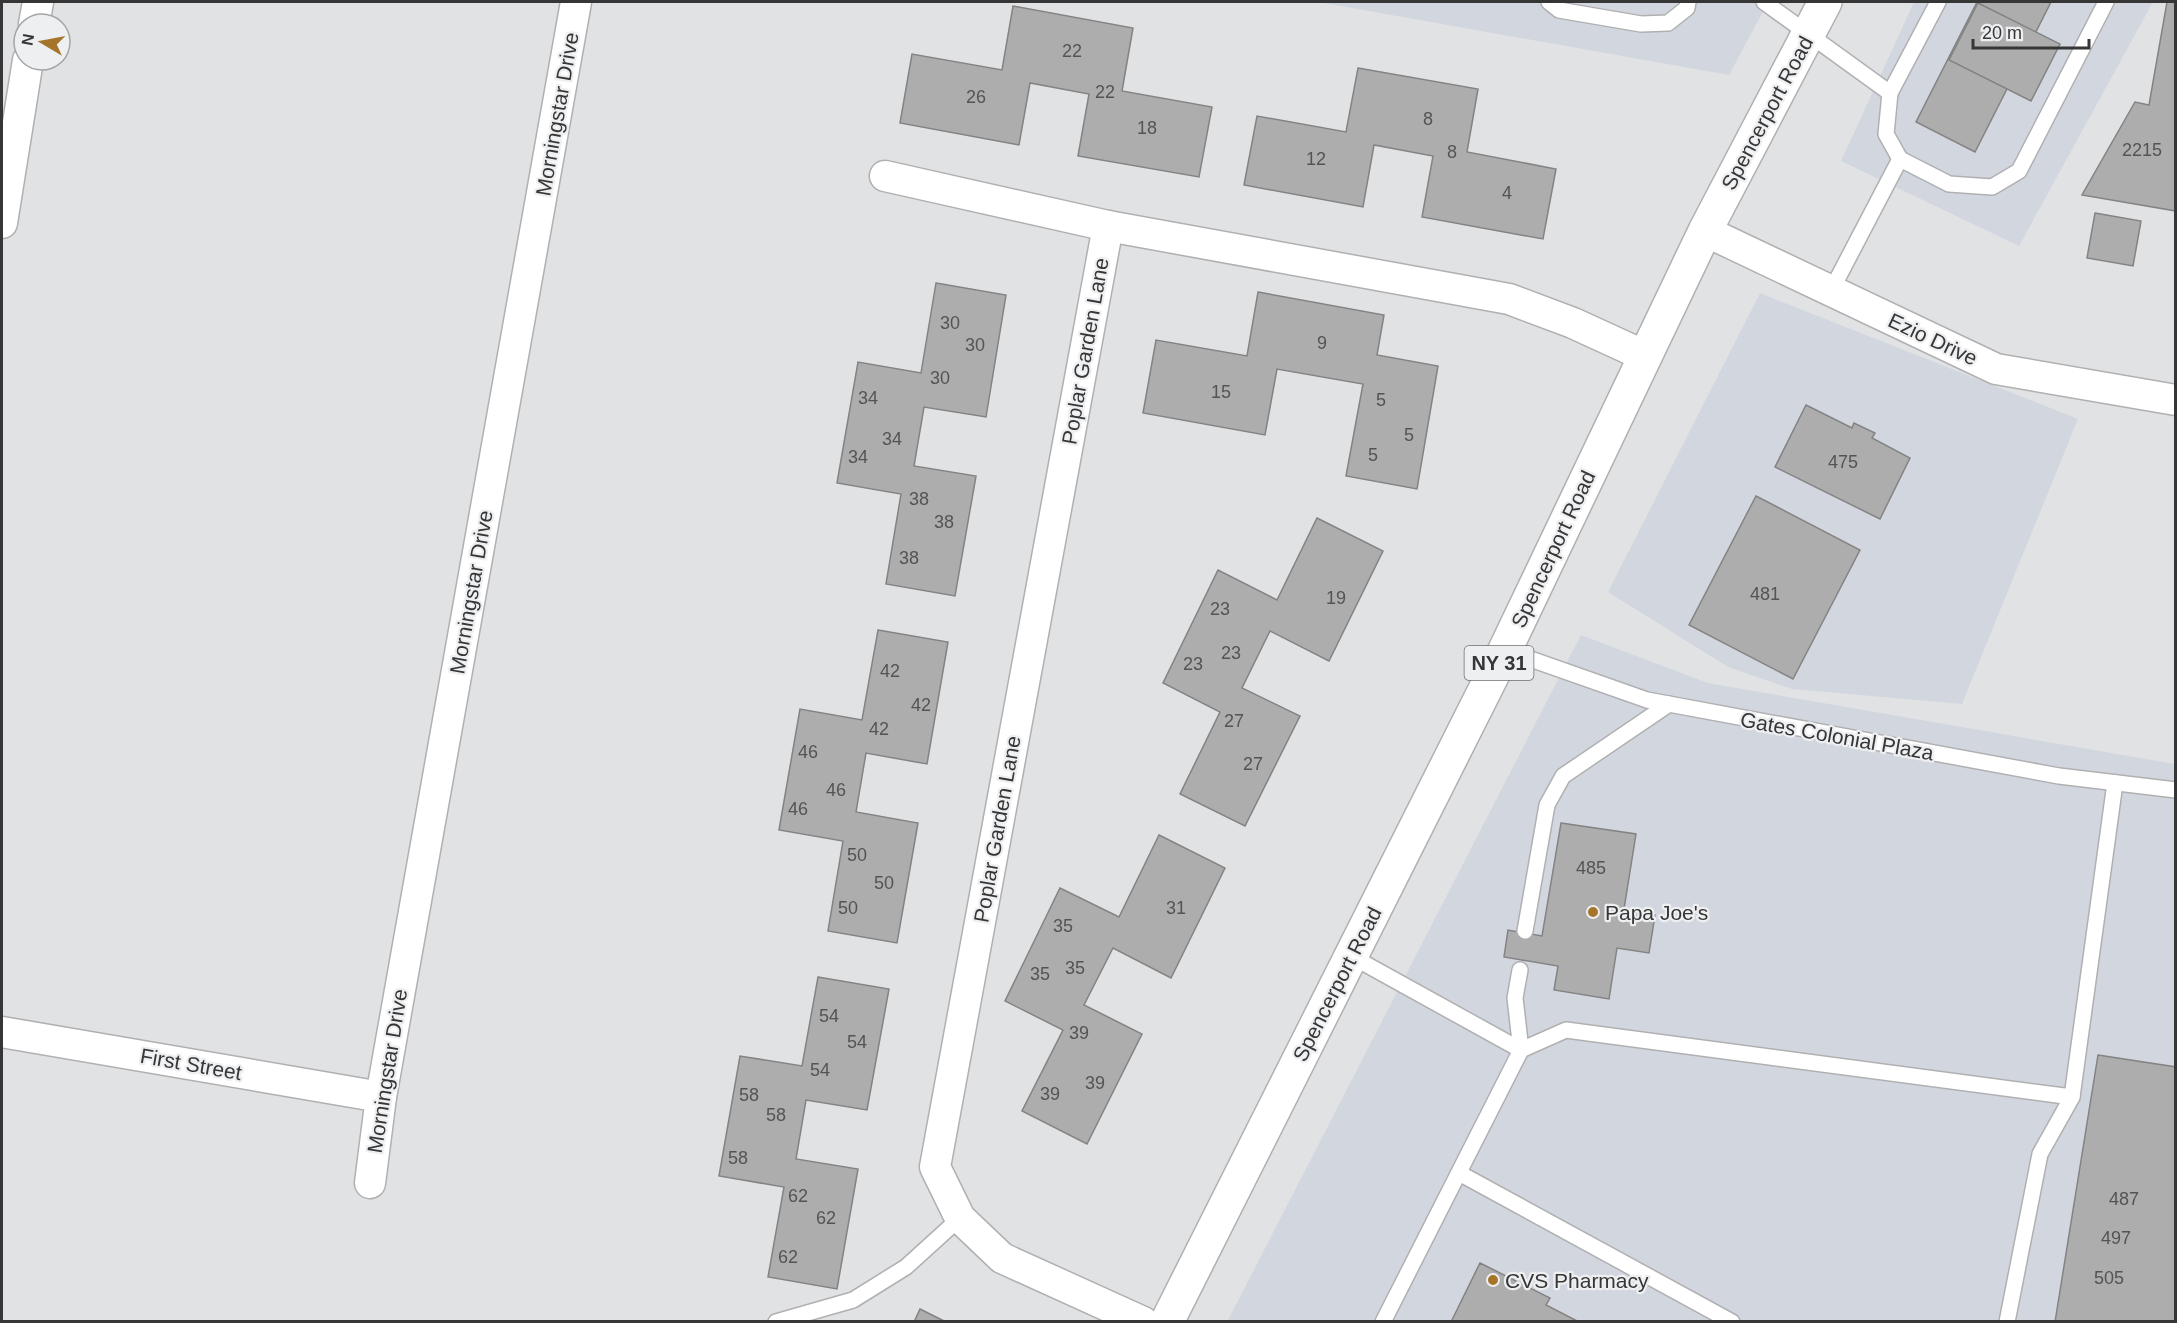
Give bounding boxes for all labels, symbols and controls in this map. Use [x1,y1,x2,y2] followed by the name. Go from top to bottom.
[12,12,72,72] north arrow
[1973,12,2088,50] scale bar
[1982,23,2022,43] text: 20 m
[531,30,583,198] street label: Morningstar Drive
[18,32,37,47] text: N
[1717,32,1817,194] street label: Spencerport Road
[1062,41,1082,61] house number: 22
[1095,82,1115,102] house number: 22
[966,87,986,107] house number: 26
[1423,109,1433,129] house number: 8
[1137,118,1157,138] house number: 18
[2122,140,2162,160] house number: 2215
[1447,142,1457,162] house number: 8
[1306,149,1326,169] house number: 12
[1502,183,1512,203] house number: 4
[1057,256,1113,446] street label: Poplar Garden Lane
[1885,308,1981,370] street label: Ezio Drive
[940,313,960,333] house number: 30
[1317,333,1327,353] house number: 9
[965,335,985,355] house number: 30
[930,368,950,388] house number: 30
[1211,382,1231,402] house number: 15
[858,388,878,408] house number: 34
[1376,390,1386,410] house number: 5
[1404,425,1414,445] house number: 5
[882,429,902,449] house number: 34
[1368,445,1378,465] house number: 5
[848,447,868,467] house number: 34
[1828,452,1858,472] house number: 475
[1507,467,1599,631] street label: Spencerport Road
[909,489,929,509] house number: 38
[445,508,497,676] street label: Morningstar Drive
[934,512,954,532] house number: 38
[899,548,919,568] house number: 38
[1750,584,1780,604] house number: 481
[1326,588,1346,608] house number: 19
[1210,599,1230,619] house number: 23
[1221,643,1241,663] house number: 23
[1464,646,1534,680] road number: NY 31
[1183,654,1203,674] house number: 23
[880,661,900,681] house number: 42
[911,695,931,715] house number: 42
[1738,708,1936,764] street label: Gates Colonial Plaza
[1224,711,1244,731] house number: 27
[869,719,889,739] house number: 42
[969,734,1025,924] street label: Poplar Garden Lane
[798,742,818,762] house number: 46
[1243,754,1263,774] house number: 27
[826,780,846,800] house number: 46
[788,799,808,819] house number: 46
[847,845,867,865] house number: 50
[1576,858,1606,878] house number: 485
[874,873,894,893] house number: 50
[838,898,858,918] house number: 50
[1166,898,1186,918] house number: 31
[1605,901,1708,924] place label: Papa Joe's
[1288,903,1386,1065] street label: Spencerport Road
[1586,905,1600,919] marker: Papa Joe's
[1053,916,1073,936] house number: 35
[1065,958,1085,978] house number: 35
[1030,964,1050,984] house number: 35
[363,987,411,1155] street label: Morningstar Drive
[819,1006,839,1026] house number: 54
[1069,1023,1089,1043] house number: 39
[847,1032,867,1052] house number: 54
[138,1044,244,1084] street label: First Street
[810,1060,830,1080] house number: 54
[1085,1073,1105,1093] house number: 39
[1040,1084,1060,1104] house number: 39
[739,1085,759,1105] house number: 58
[766,1105,786,1125] house number: 58
[728,1148,748,1168] house number: 58
[788,1186,808,1206] house number: 62
[2109,1189,2139,1209] house number: 487
[816,1208,836,1228] house number: 62
[2101,1228,2131,1248] house number: 497
[778,1247,798,1267] house number: 62
[2094,1268,2124,1288] house number: 505
[1505,1269,1649,1292] place label: CVS Pharmacy
[1486,1273,1500,1287] marker: CVS Pharmacy

